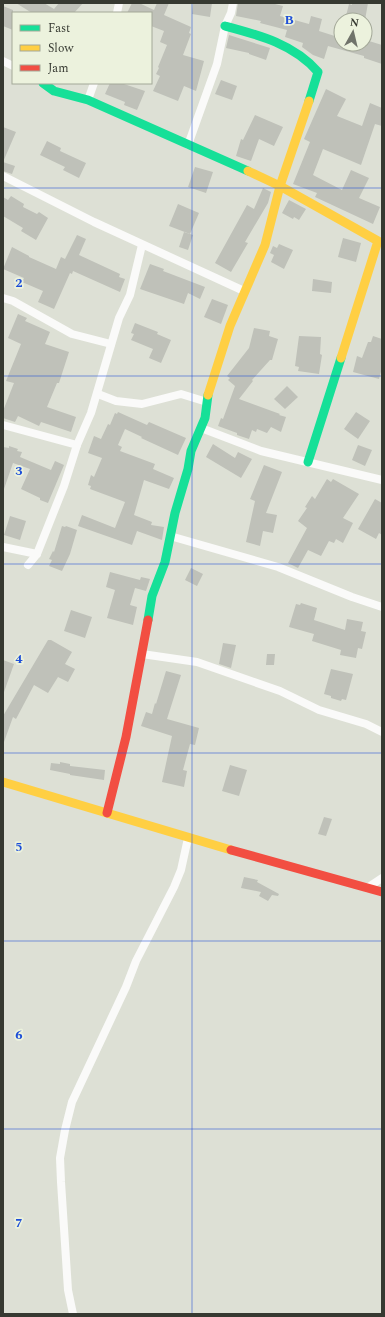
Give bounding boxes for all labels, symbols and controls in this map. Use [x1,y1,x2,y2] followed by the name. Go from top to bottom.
[284,10,294,30] text: B
[12,12,152,84] legend
[333,12,373,52] north arrow
[349,14,360,32] text: N
[48,19,70,38] text: Fast
[48,39,74,58] text: Slow
[48,59,69,78] text: Jam
[15,273,23,293] text: 2
[15,461,23,481] text: 3
[15,649,23,669] text: 4
[15,837,23,857] text: 5
[15,1025,23,1045] text: 6
[15,1213,23,1233] text: 7

